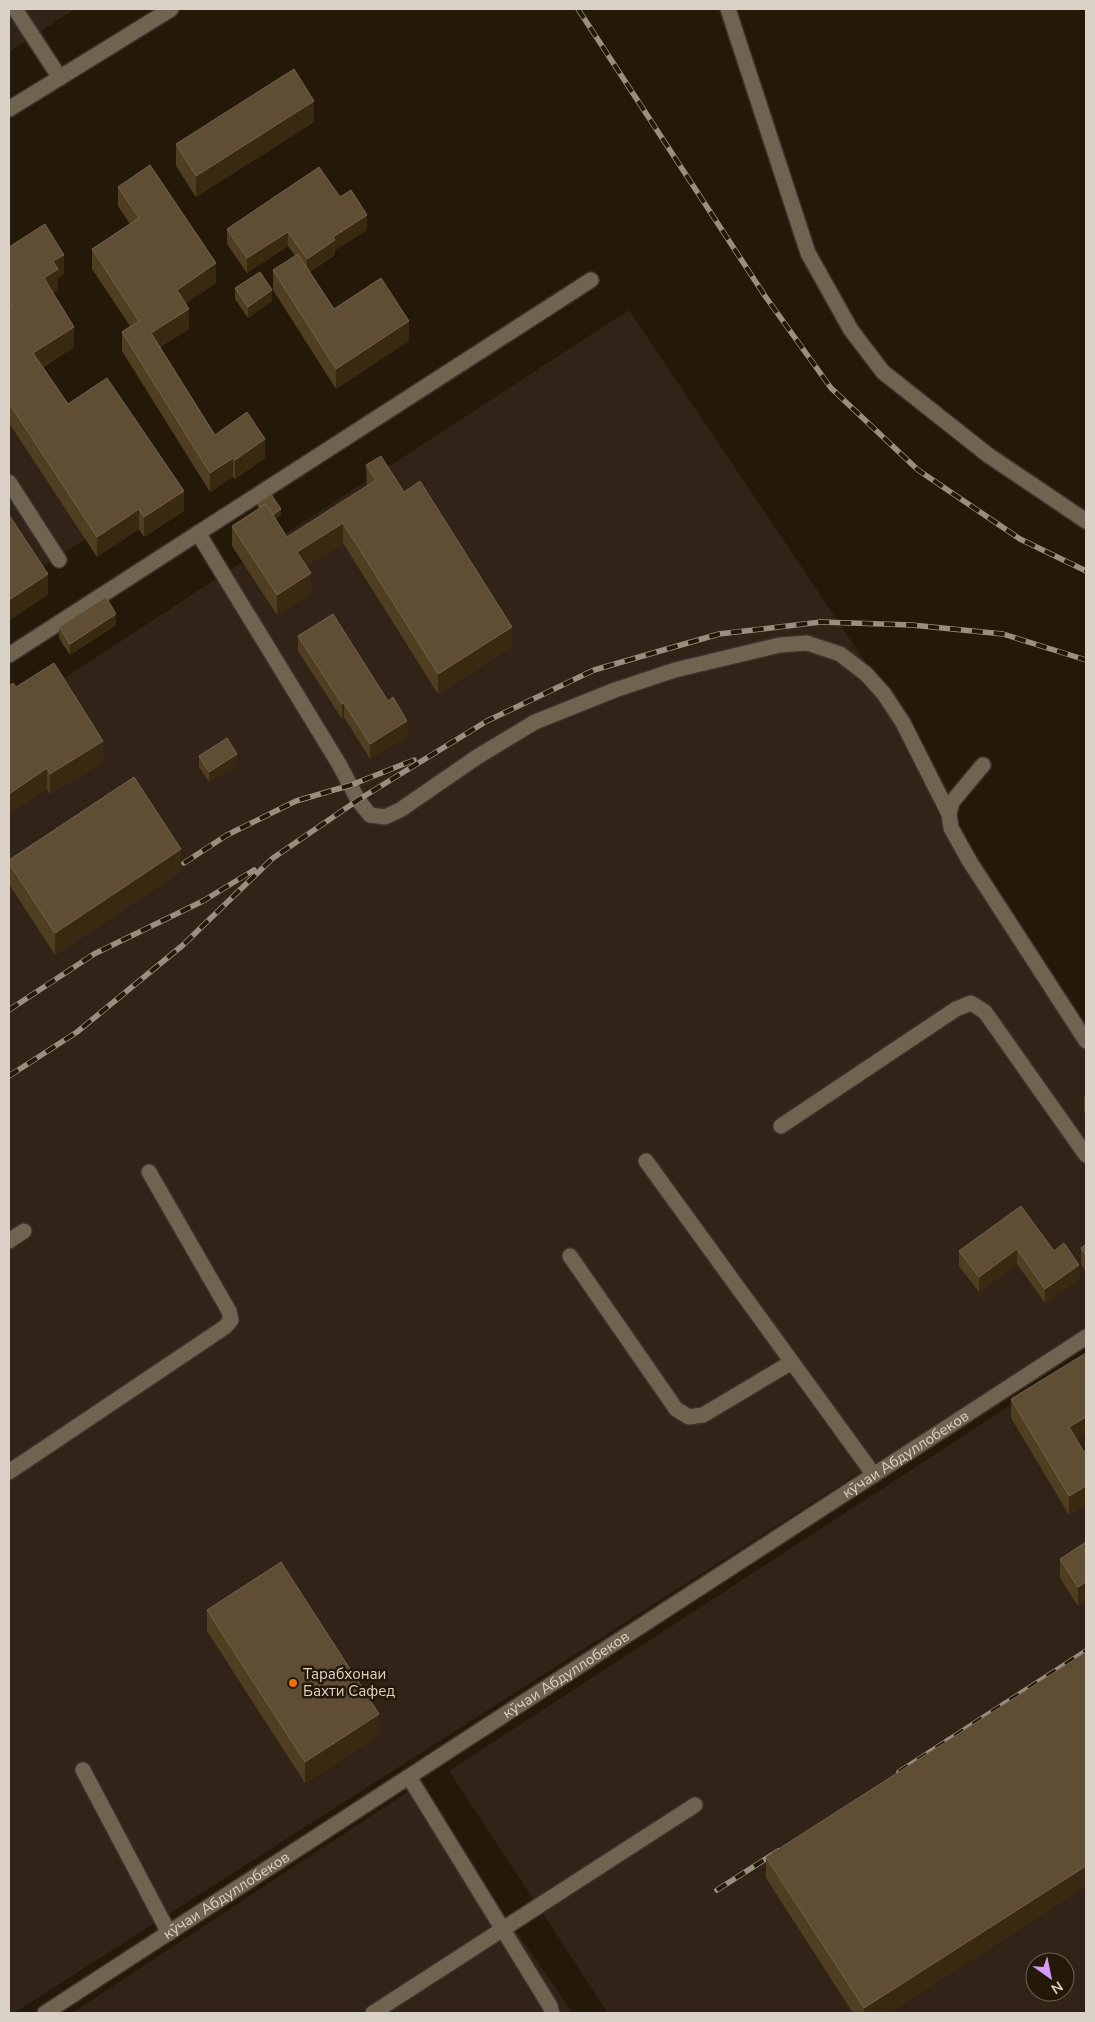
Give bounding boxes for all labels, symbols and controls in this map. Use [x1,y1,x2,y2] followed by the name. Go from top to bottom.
[838,1406,973,1503] street label: кӯчаи Абдуллобеков
[499,1626,633,1723] street label: кӯчаи Абдуллобеков
[303,1664,395,1701] place label: Тарабхонаи Бахти Сафед
[287,1677,299,1689] marker: Тарабхонаи Бахти Сафед
[159,1847,293,1944] street label: кӯчаи Абдуллобеков
[1025,1952,1075,2002] north arrow
[1047,1977,1066,1998] text: N

